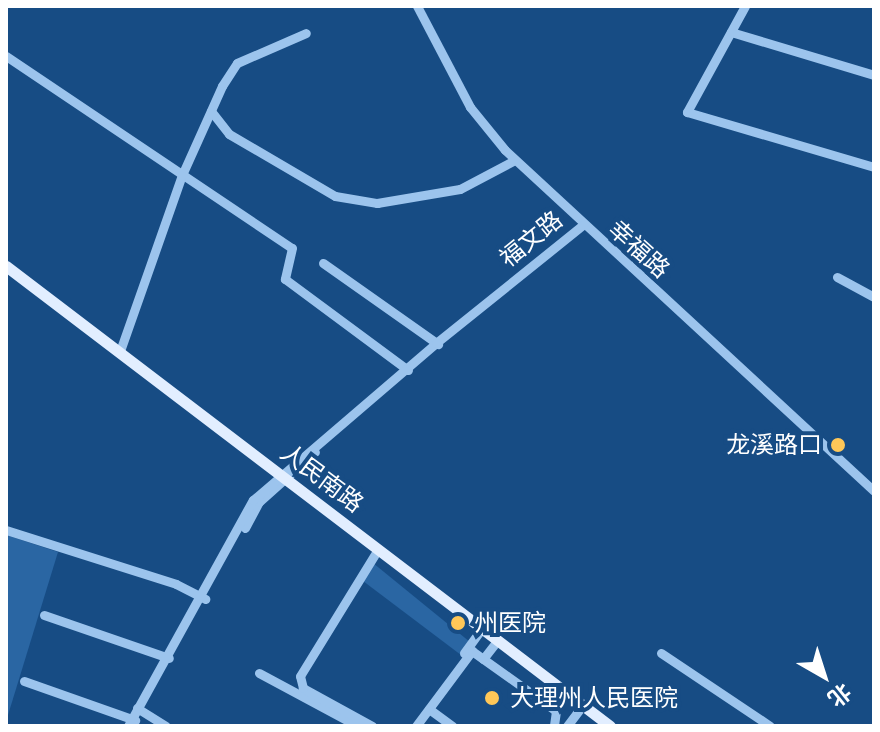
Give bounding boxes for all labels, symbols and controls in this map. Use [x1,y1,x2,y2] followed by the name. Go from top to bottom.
[494,205,568,273] street label: 福文路
[603,214,675,284] street label: 幸福路
[726,431,822,459] place label: 龙溪路口
[829,436,847,454] marker: 龙溪路口
[275,438,369,518] street label: 人民南路
[474,609,546,637] place label: 州医院
[449,614,467,632] marker: 州医院
[784,636,864,716] north arrow
[822,678,856,712] text: 北
[510,684,678,712] place label: 大理州人民医院
[481,687,503,709] marker: 大理州人民医院

